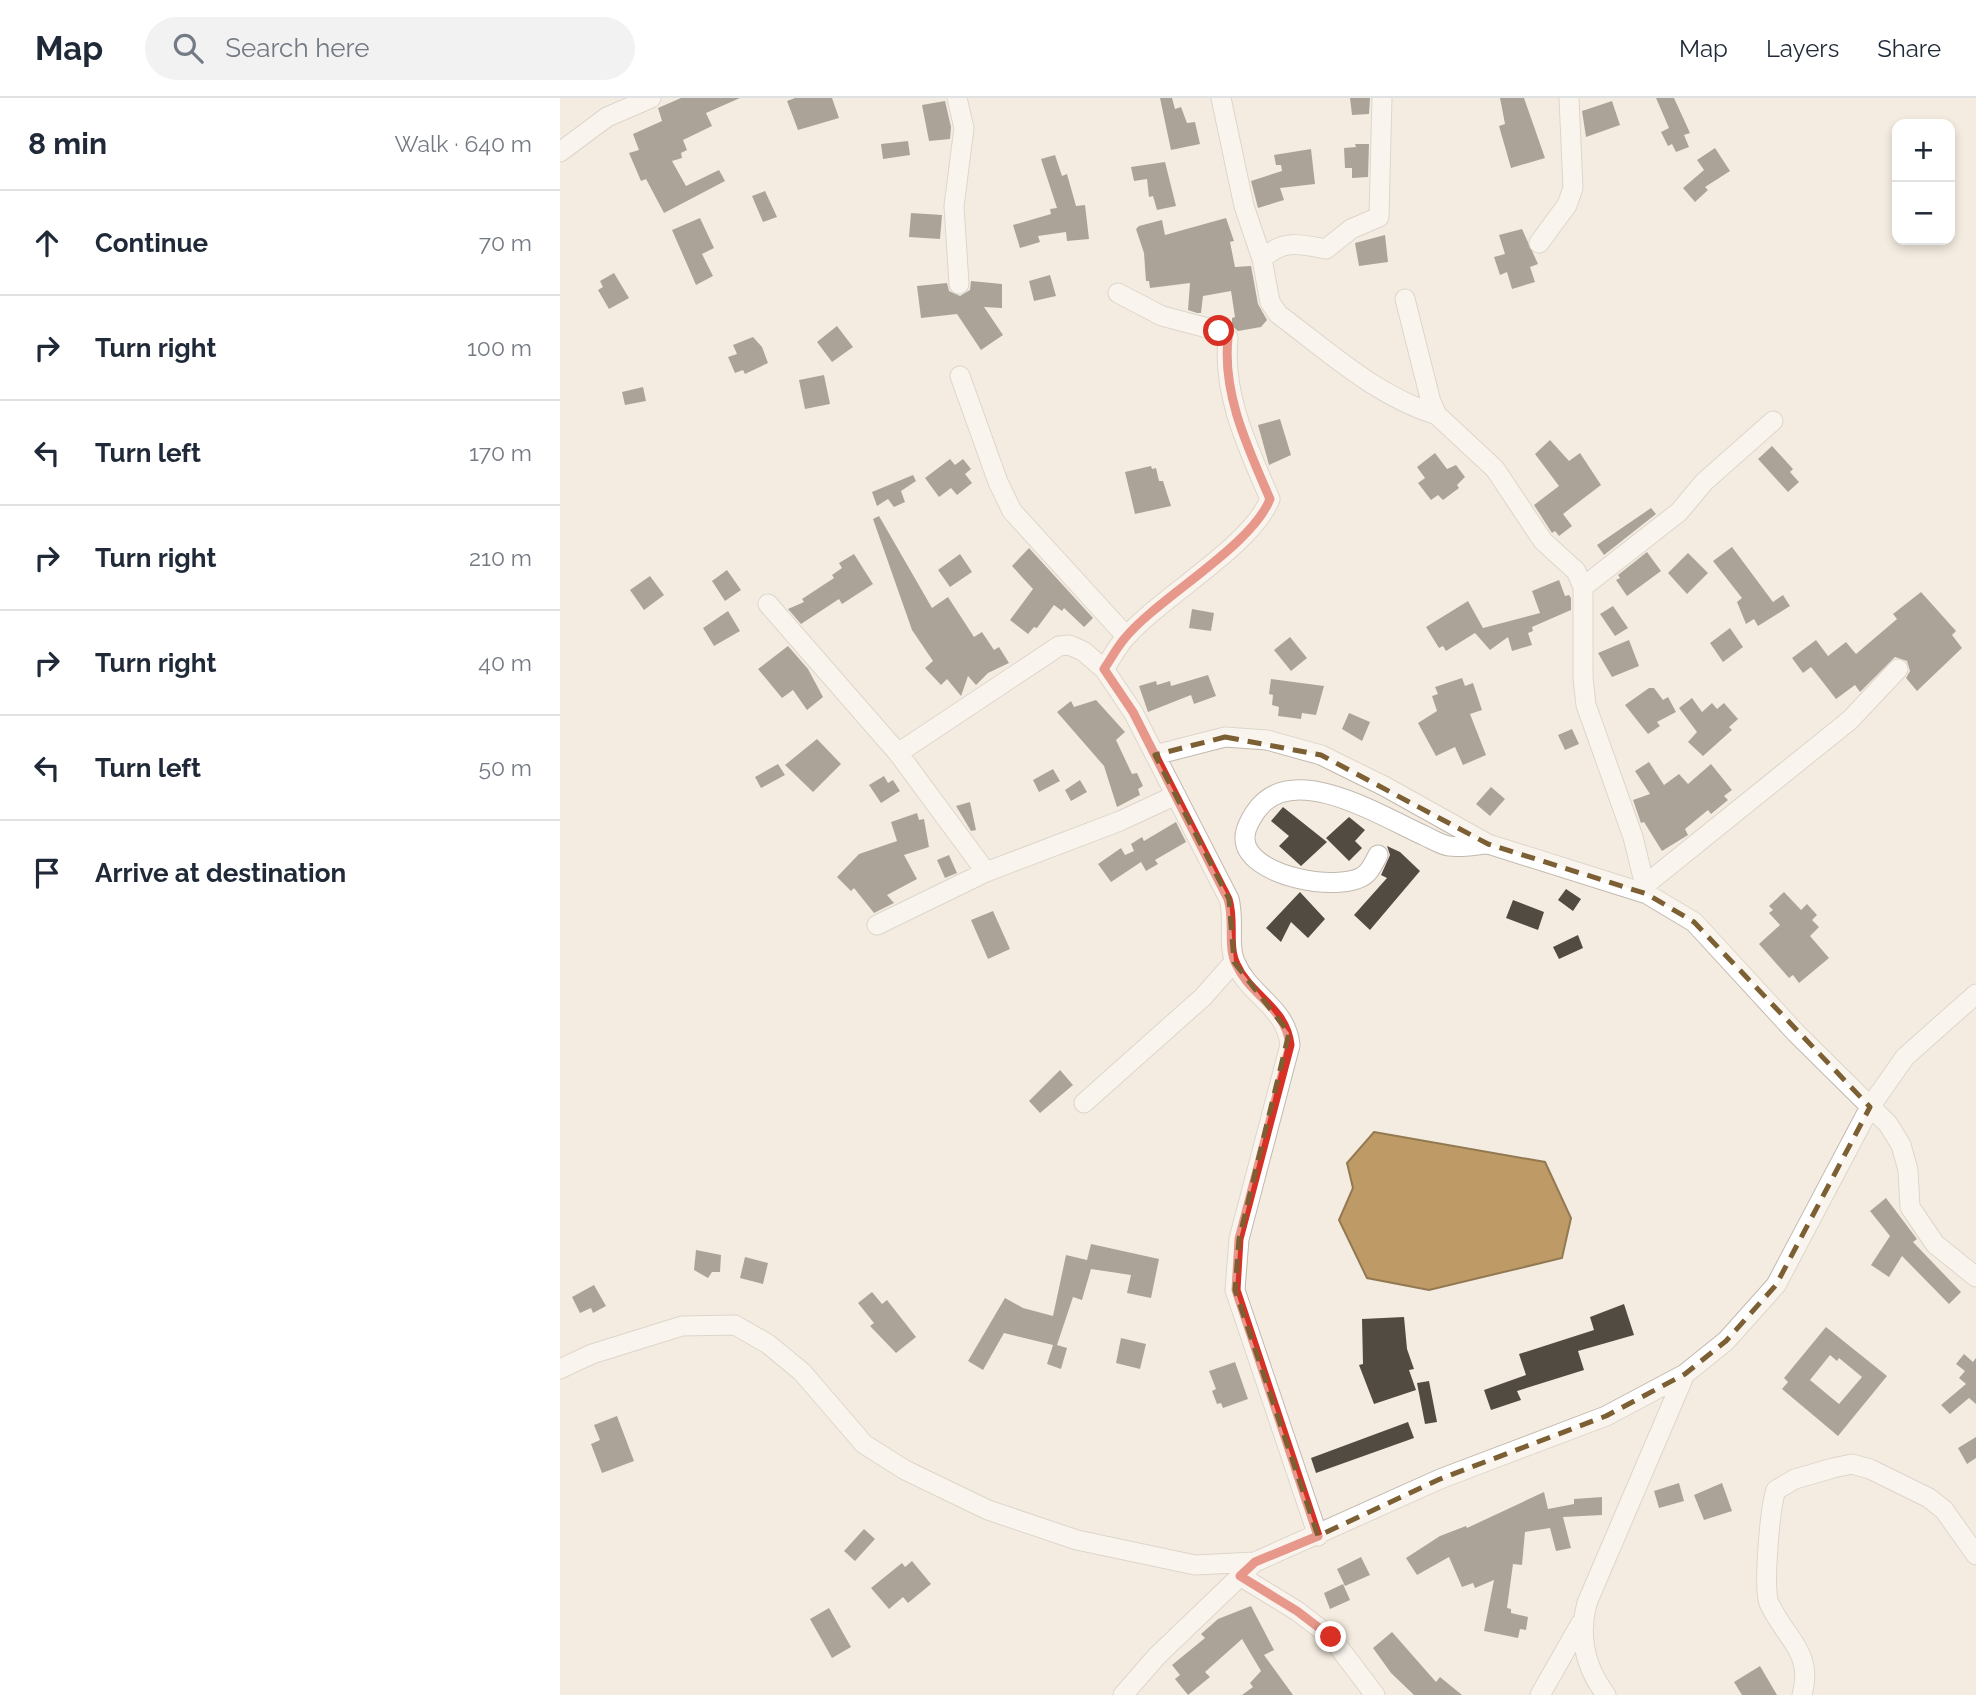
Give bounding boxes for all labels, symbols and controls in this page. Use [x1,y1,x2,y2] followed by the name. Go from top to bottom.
[145,17,635,80] search box
[35,29,103,68] text: Map
[169,29,207,67] icon: search
[225,33,370,63] text: Search here
[1679,34,1728,63] text: Map
[1766,34,1839,63] text: Layers
[1877,34,1941,63] text: Share
[1892,119,1955,245] map controls
[1892,119,1955,182] button: +
[28,126,107,161] text: 8 min
[395,130,532,157] text: Walk · 640 m
[1892,182,1955,245] button: −
[28,224,66,262] icon: ahead
[95,228,208,258] text: Continue
[479,229,532,256] text: 70 m
[1203,315,1234,346] route start
[28,329,66,367] icon: right
[95,333,216,363] text: Turn right
[467,334,532,361] text: 100 m
[28,434,66,472] icon: left
[95,438,201,468] text: Turn left
[469,439,532,466] text: 170 m
[28,539,66,577] icon: right
[95,543,216,573] text: Turn right
[469,544,532,571] text: 210 m
[28,644,66,682] icon: right
[95,648,216,678] text: Turn right
[478,649,532,676] text: 40 m
[28,749,66,787] icon: left
[95,753,201,783] text: Turn left
[478,754,532,781] text: 50 m
[28,854,66,892] icon: arrive
[95,858,346,888] text: Arrive at destination
[1315,1621,1346,1652] route end

